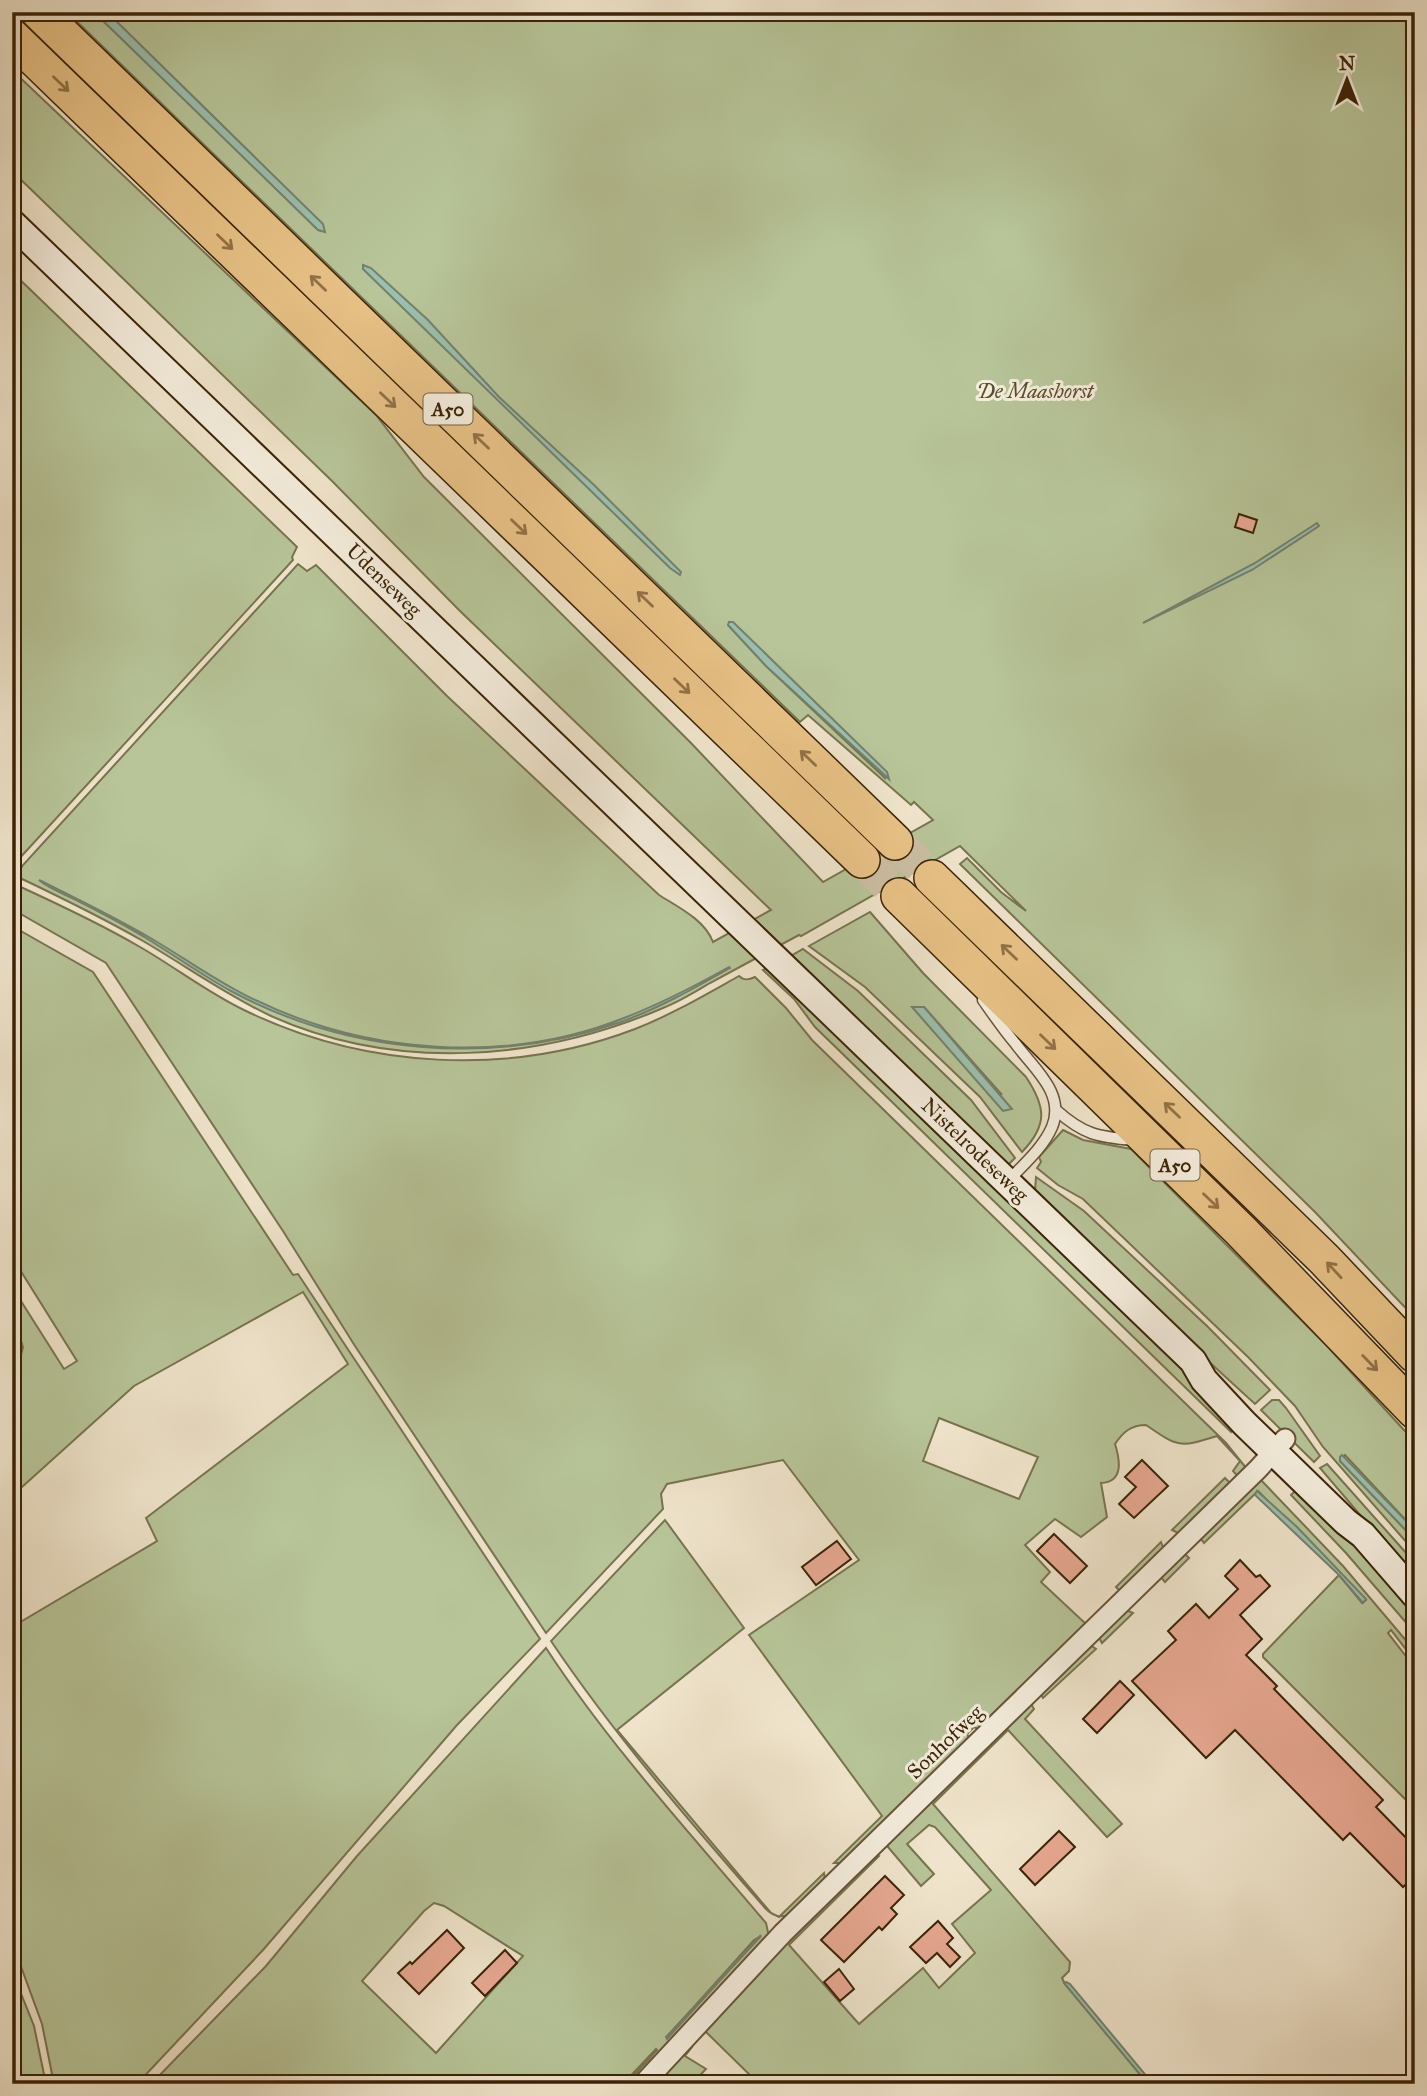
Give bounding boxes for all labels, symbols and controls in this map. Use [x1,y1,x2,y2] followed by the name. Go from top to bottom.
[1312,46,1382,116] north arrow
[1339,52,1355,75] text: N
[53,76,70,93] one-way arrow
[216,234,233,251] one-way arrow
[310,274,327,291] one-way arrow
[977,378,1095,404] park label: De Maashorst
[380,392,397,409] one-way arrow
[424,394,472,424] road number: A50
[473,432,490,449] one-way arrow
[510,519,527,536] one-way arrow
[341,538,427,623] street label: Udenseweg
[637,591,654,608] one-way arrow
[673,677,690,694] one-way arrow
[800,749,817,766] one-way arrow
[1001,943,1018,960] one-way arrow
[1039,1033,1056,1050] one-way arrow
[916,1092,1034,1208] street label: Nistelrodeseweg
[1164,1102,1181,1119] one-way arrow
[1150,1149,1200,1180] road number: A50
[1202,1192,1219,1209] one-way arrow
[1326,1262,1343,1279] one-way arrow
[1362,1354,1379,1371] one-way arrow
[902,1699,989,1785] street label: Sonhofweg

